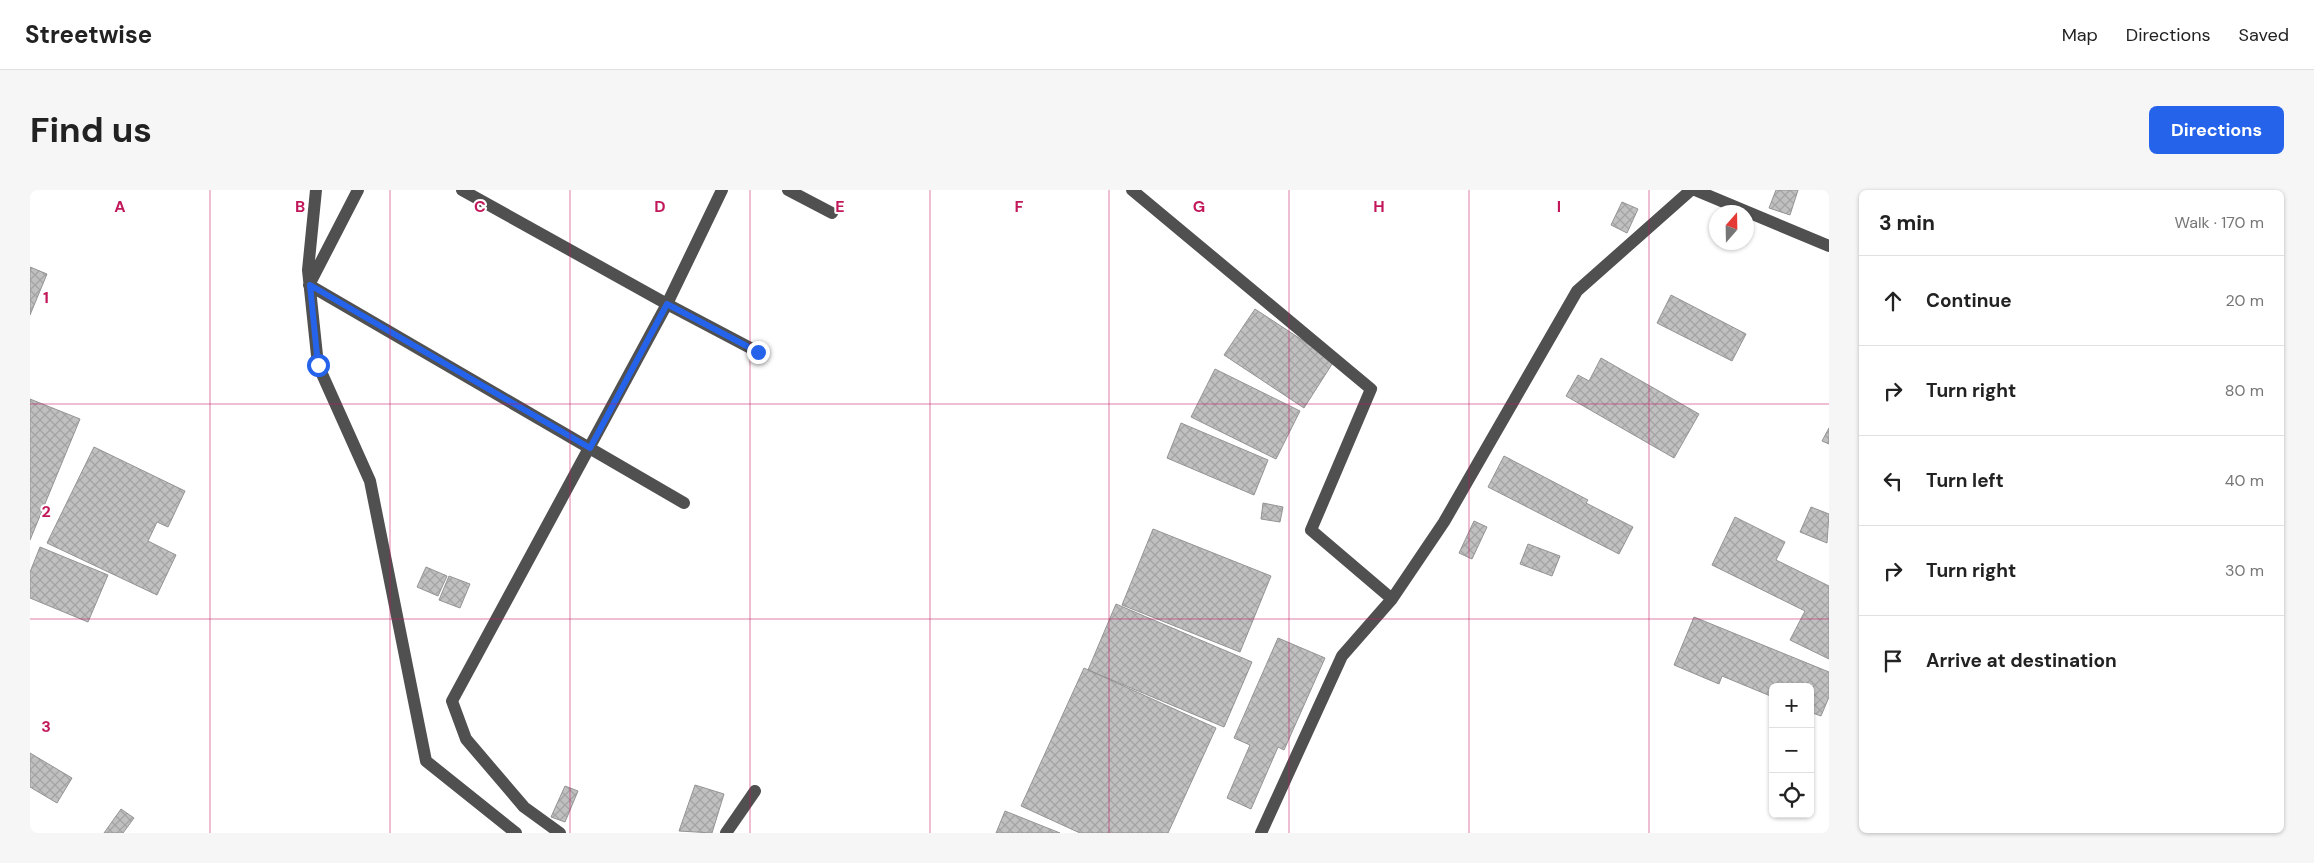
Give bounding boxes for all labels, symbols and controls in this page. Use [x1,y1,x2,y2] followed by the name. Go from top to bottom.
[25,19,152,50] text: Streetwise
[2062,23,2098,47] text: Map
[2126,23,2211,47] text: Directions
[2239,23,2289,47] text: Saved
[2149,106,2284,154] button: Directions
[30,107,152,153] text: Find us
[114,196,126,217] text: A
[295,196,305,217] text: B
[474,196,486,217] text: C
[654,196,666,217] text: D
[835,196,845,217] text: E
[1015,196,1024,217] text: F
[1193,196,1205,217] text: G
[1373,196,1385,217] text: H
[1557,196,1561,217] text: I
[1709,205,1754,250] north arrow
[1879,209,1935,237] text: 3 min
[2175,212,2264,233] text: Walk · 170 m
[43,287,49,308] text: 1
[1879,287,1907,315] icon: ahead
[1926,288,2012,313] text: Continue
[2225,290,2264,311] text: 20 m
[747,341,770,364] route end
[307,354,330,377] route start
[1879,377,1907,405] icon: right
[1926,378,2016,403] text: Turn right
[2225,380,2264,401] text: 80 m
[1879,467,1907,495] icon: left
[1926,468,2004,493] text: Turn left
[2225,470,2264,491] text: 40 m
[41,501,51,522] text: 2
[1879,557,1907,585] icon: right
[1926,558,2016,583] text: Turn right
[2225,560,2264,581] text: 30 m
[1879,647,1907,675] icon: arrive
[1926,648,2117,673] text: Arrive at destination
[1769,683,1814,818] map controls
[1769,683,1814,728] button: +
[41,716,51,737] text: 3
[1769,728,1814,773] button: −
[1769,773,1814,818] button: locate

